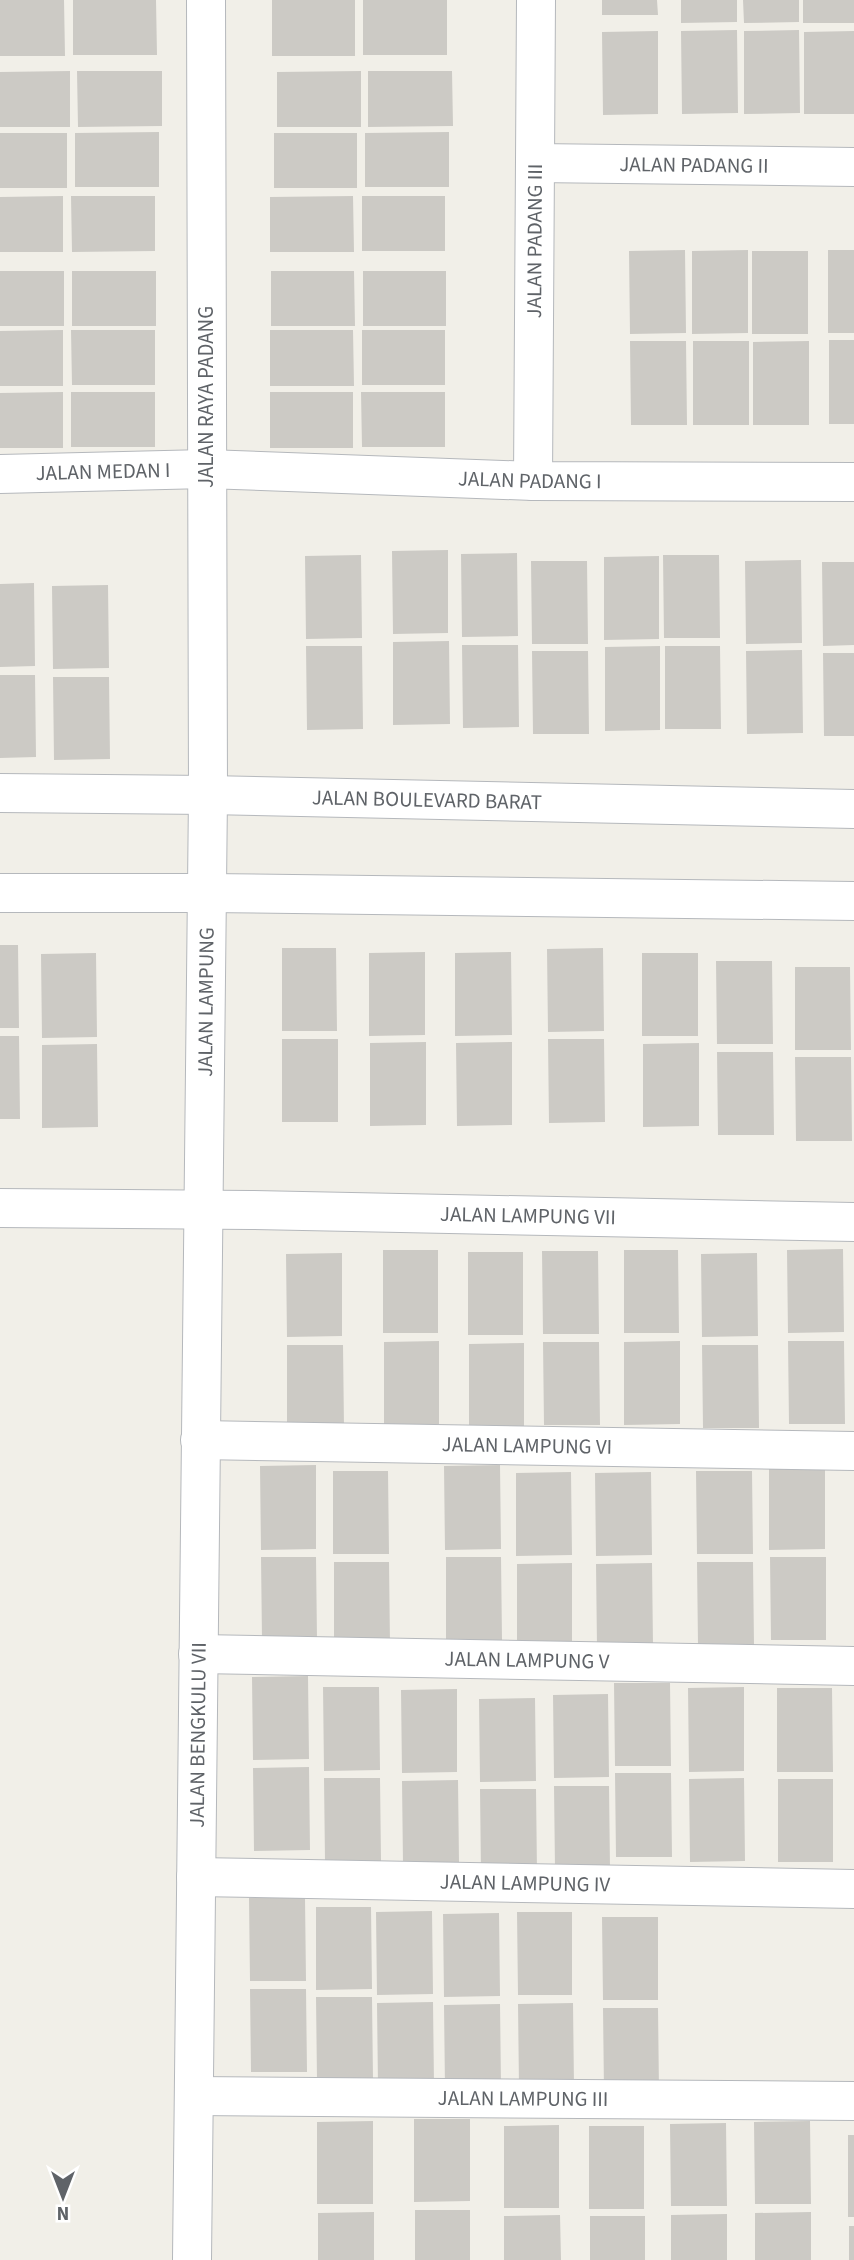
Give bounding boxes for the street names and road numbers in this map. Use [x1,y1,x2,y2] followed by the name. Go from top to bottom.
[619,149,769,181] street label: JALAN PADANG II
[519,164,550,318] street label: JALAN PADANG III
[191,306,221,488] street label: JALAN RAYA PADANG
[35,455,171,488] street label: JALAN MEDAN I
[457,463,602,496] street label: JALAN PADANG I
[312,782,542,817] street label: JALAN BOULEVARD BARAT
[190,927,222,1077] street label: JALAN LAMPUNG
[440,1199,616,1232] street label: JALAN LAMPUNG VII
[441,1429,612,1462] street label: JALAN LAMPUNG VI
[182,1642,214,1828] street label: JALAN BENGKULU VII
[444,1644,610,1677] street label: JALAN LAMPUNG V
[439,1866,611,1900] street label: JALAN LAMPUNG IV
[438,2083,608,2114] street label: JALAN LAMPUNG III

